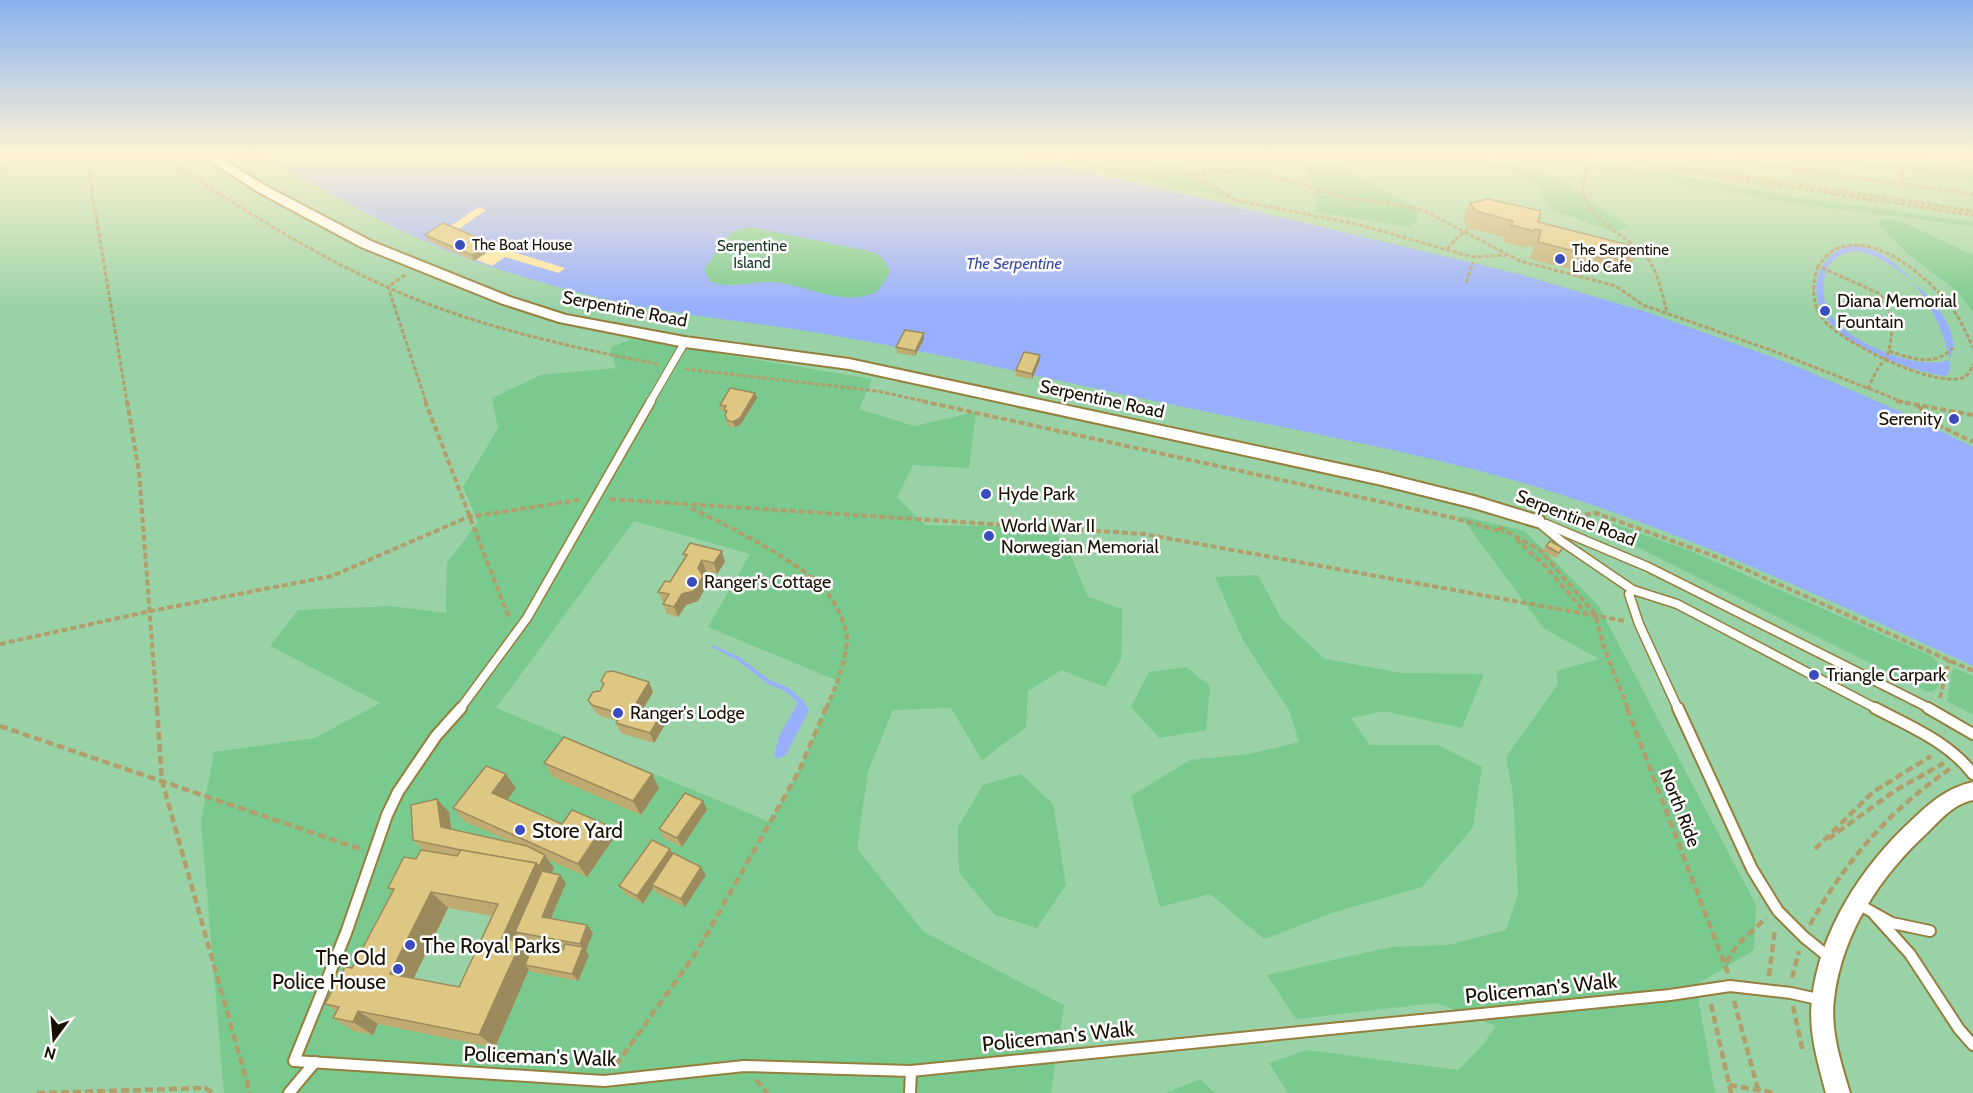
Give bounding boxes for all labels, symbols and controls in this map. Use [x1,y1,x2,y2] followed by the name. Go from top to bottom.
[472,236,572,254] place label: The Boat House
[717,237,787,272] park label: Serpentine Island
[453,238,467,252] marker: The Boat House
[1572,241,1669,276] place label: The Serpentine Lido Cafe
[1553,252,1567,266] marker: The Serpentine Lido Cafe
[966,254,1062,273] water label: The Serpentine
[561,286,689,332] street label: Serpentine Road
[1837,290,1958,333] place label: Diana Memorial Fountain
[1818,304,1832,318] marker: Diana Memorial Fountain
[1038,375,1166,423] street label: Serpentine Road
[1879,408,1942,430] place label: Serenity
[1947,412,1961,426] marker: Serenity
[998,483,1076,505] place label: Hyde Park
[1513,485,1639,551] street label: Serpentine Road
[979,487,993,501] marker: Hyde Park
[1001,515,1160,558] place label: World War II Norwegian Memorial
[982,529,996,543] marker: World War II Norwegian Memorial
[704,571,831,593] place label: Ranger's Cottage
[685,575,699,589] marker: Ranger's Cottage
[1826,664,1947,686] place label: Triangle Carpark
[1807,668,1821,682] marker: Triangle Carpark
[630,702,745,724] place label: Ranger's Lodge
[611,706,625,720] marker: Ranger's Lodge
[1655,766,1705,850] street label: North Ride
[532,818,623,843] place label: Store Yard
[513,823,527,837] marker: Store Yard
[422,933,561,958] place label: The Royal Parks
[403,938,417,952] marker: The Royal Parks
[272,945,386,994] place label: The Old Police House
[391,962,405,976] marker: The Old Police House
[1464,968,1619,1008] street label: Policeman's Walk
[24,1009,84,1069] north arrow
[981,1016,1136,1056] street label: Policeman's Walk
[463,1041,617,1071] street label: Policeman's Walk
[42,1042,58,1064] text: N

